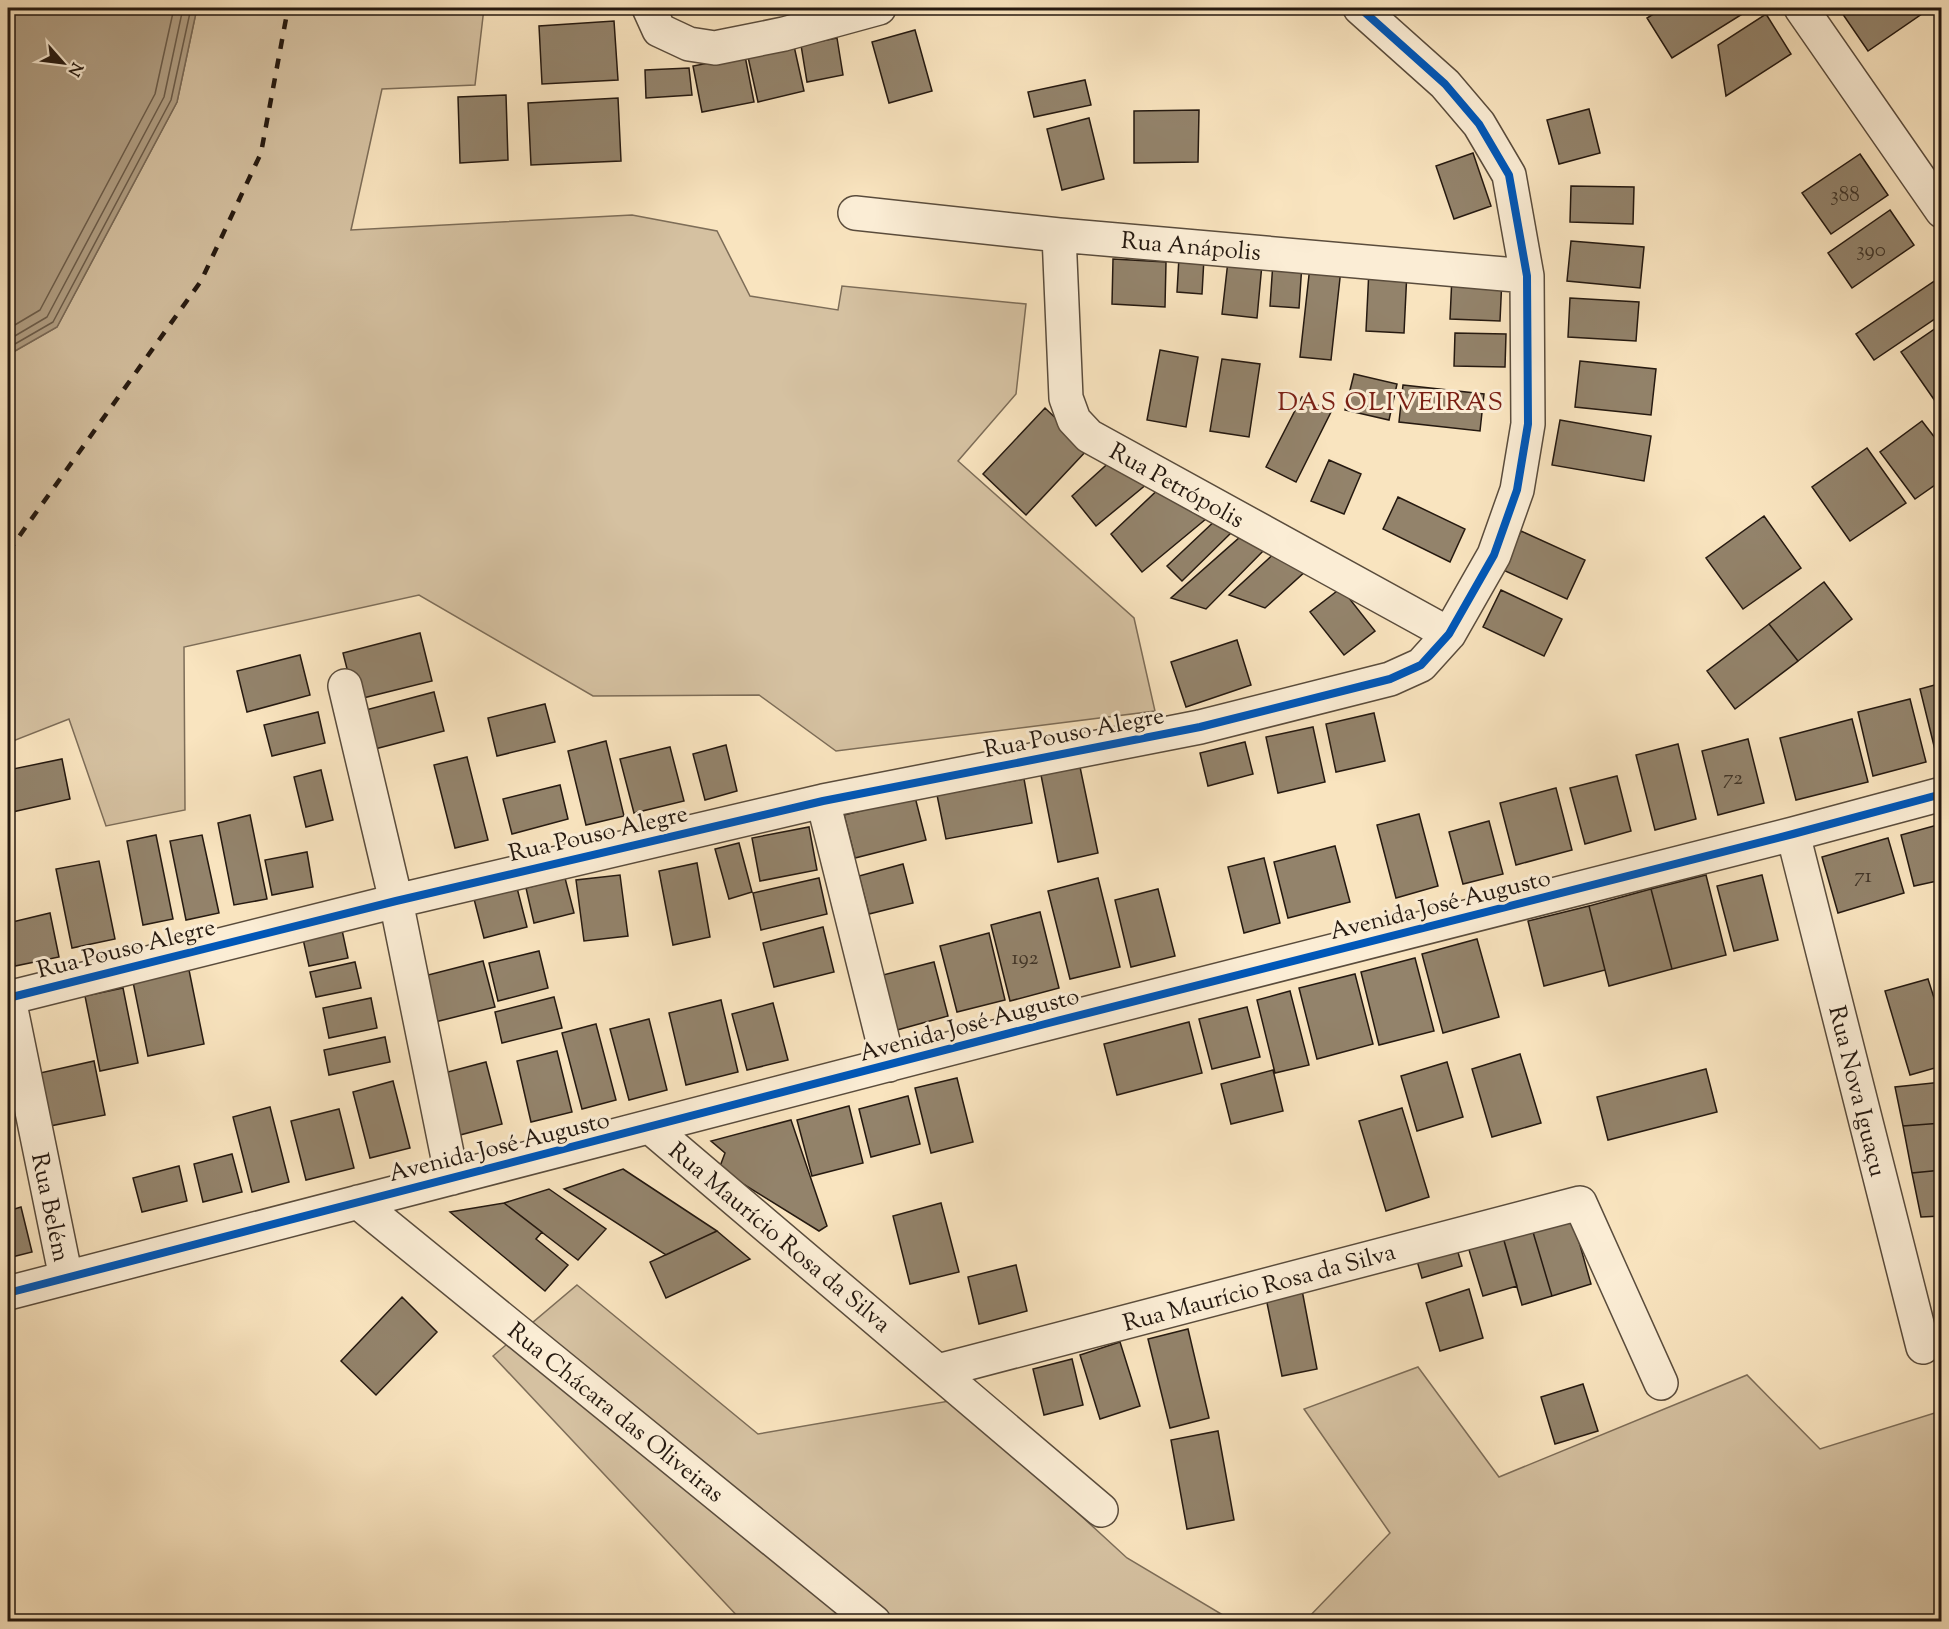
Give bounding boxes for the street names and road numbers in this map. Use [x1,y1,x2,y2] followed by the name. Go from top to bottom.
[1119,225,1262,271] street label: Rua Anápolis
[1102,436,1250,538] street label: Rua Petrópolis
[981,700,1167,768] street label: Rua Pouso Alegre
[506,798,691,872] street label: Rua Pouso Alegre
[1327,862,1554,950] street label: Avenida José Augusto
[34,911,219,989] street label: Rua Pouso Alegre
[856,980,1083,1072] street label: Avenida José Augusto
[1818,1002,1894,1181] street label: Rua Nova Iguaçu
[386,1104,613,1192] street label: Avenida José Augusto
[660,1135,897,1342] street label: Rua Maurício Rosa da Silva
[21,1150,77,1265] street label: Rua Belém
[1119,1236,1400,1342] street label: Rua Maurício Rosa da Silva
[499,1315,730,1512] street label: Rua Chácara das Oliveiras

